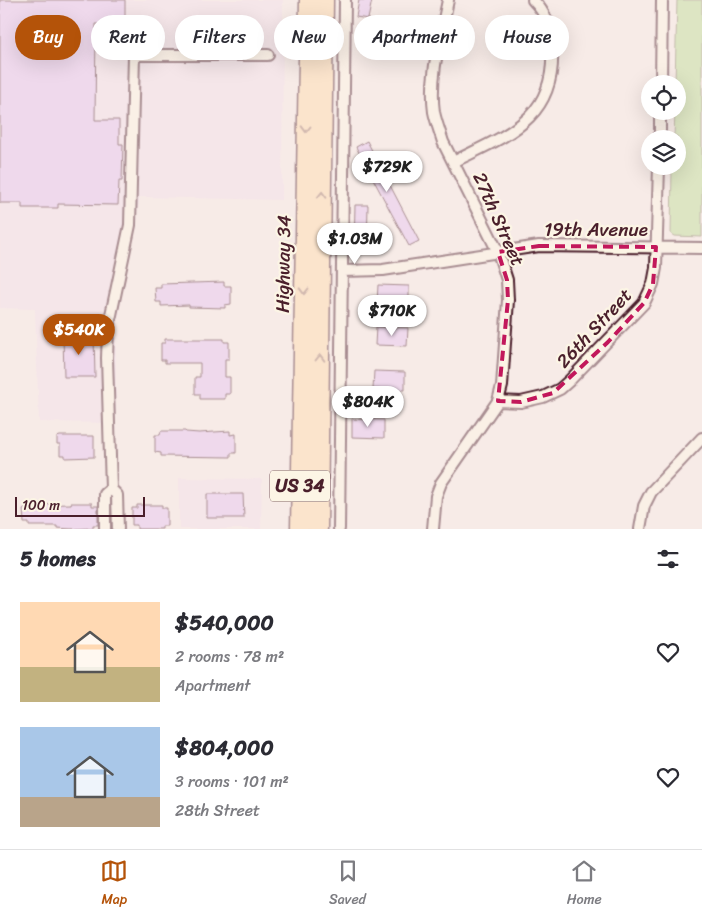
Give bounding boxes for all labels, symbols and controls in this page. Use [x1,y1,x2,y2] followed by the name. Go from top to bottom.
[15,15,81,60] chip: Buy
[91,15,165,60] chip: Rent
[175,15,264,60] chip: Filters
[274,15,344,60] chip: New
[354,15,475,60] chip: Apartment
[485,15,569,60] chip: House
[641,75,686,175] map controls
[641,75,686,120] button: locate
[301,126,311,133] one-way arrow
[641,130,686,175] button: layers
[352,150,422,193] pin: $729K
[363,152,411,181] text: $729K
[464,167,534,271] street label: 27th Street
[317,191,327,199] one-way arrow
[544,213,648,246] street label: 19th Avenue
[266,215,300,313] street label: Highway 34
[314,222,396,265] pin: $1.03M
[328,224,382,253] text: $1.03M
[548,280,640,376] street label: 26th Street
[298,288,309,296] one-way arrow
[357,294,427,337] pin: $710K
[369,296,415,325] text: $710K
[44,314,114,356] pin: $540K
[54,315,104,344] text: $540K
[315,354,325,362] one-way arrow
[333,386,403,428] pin: $804K
[343,387,393,416] text: $804K
[270,471,330,502] road number: US 34
[22,493,60,518] text: 100 m
[15,494,145,517] scale bar
[20,540,96,578] text: 5 homes
[654,545,682,573] icon: filters
[175,604,274,642] text: $540,000
[60,622,120,682] icon: home
[654,638,682,666] icon: heart
[175,642,284,671] text: 2 rooms · 78 m²
[175,671,251,700] text: Apartment
[175,729,274,767] text: $804,000
[60,747,120,807] icon: home
[654,763,682,791] icon: heart
[175,767,289,796] text: 3 rooms · 101 m²
[175,796,260,825] text: 28th Street
[100,857,128,912] tab: Map
[329,857,366,912] tab: Saved
[567,857,602,912] tab: Home

